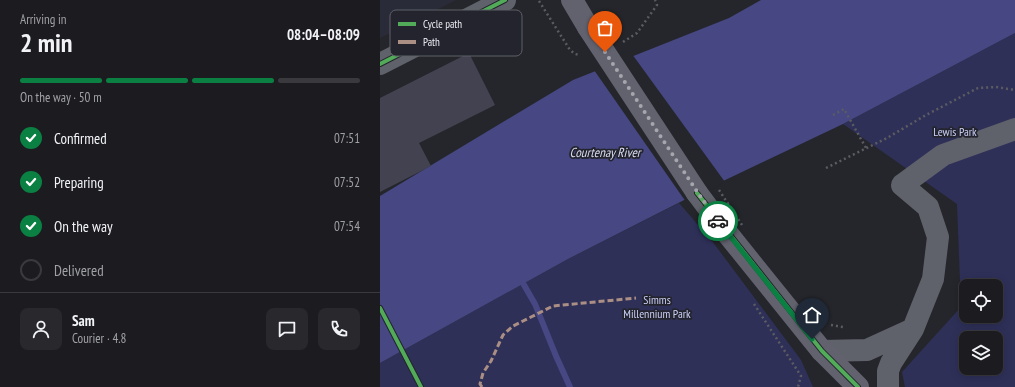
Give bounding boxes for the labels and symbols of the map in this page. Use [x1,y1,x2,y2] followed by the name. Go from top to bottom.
[390,10,522,56] legend
[588,11,622,52] pin
[423,17,462,31] text: Cycle path
[423,35,440,49] text: Path
[933,124,977,139] park label: Lewis Park
[570,144,643,161] water label: Courtenay River
[698,201,738,241] courier
[623,292,691,321] park label: Simms Millennium Park
[795,298,829,339] pin

